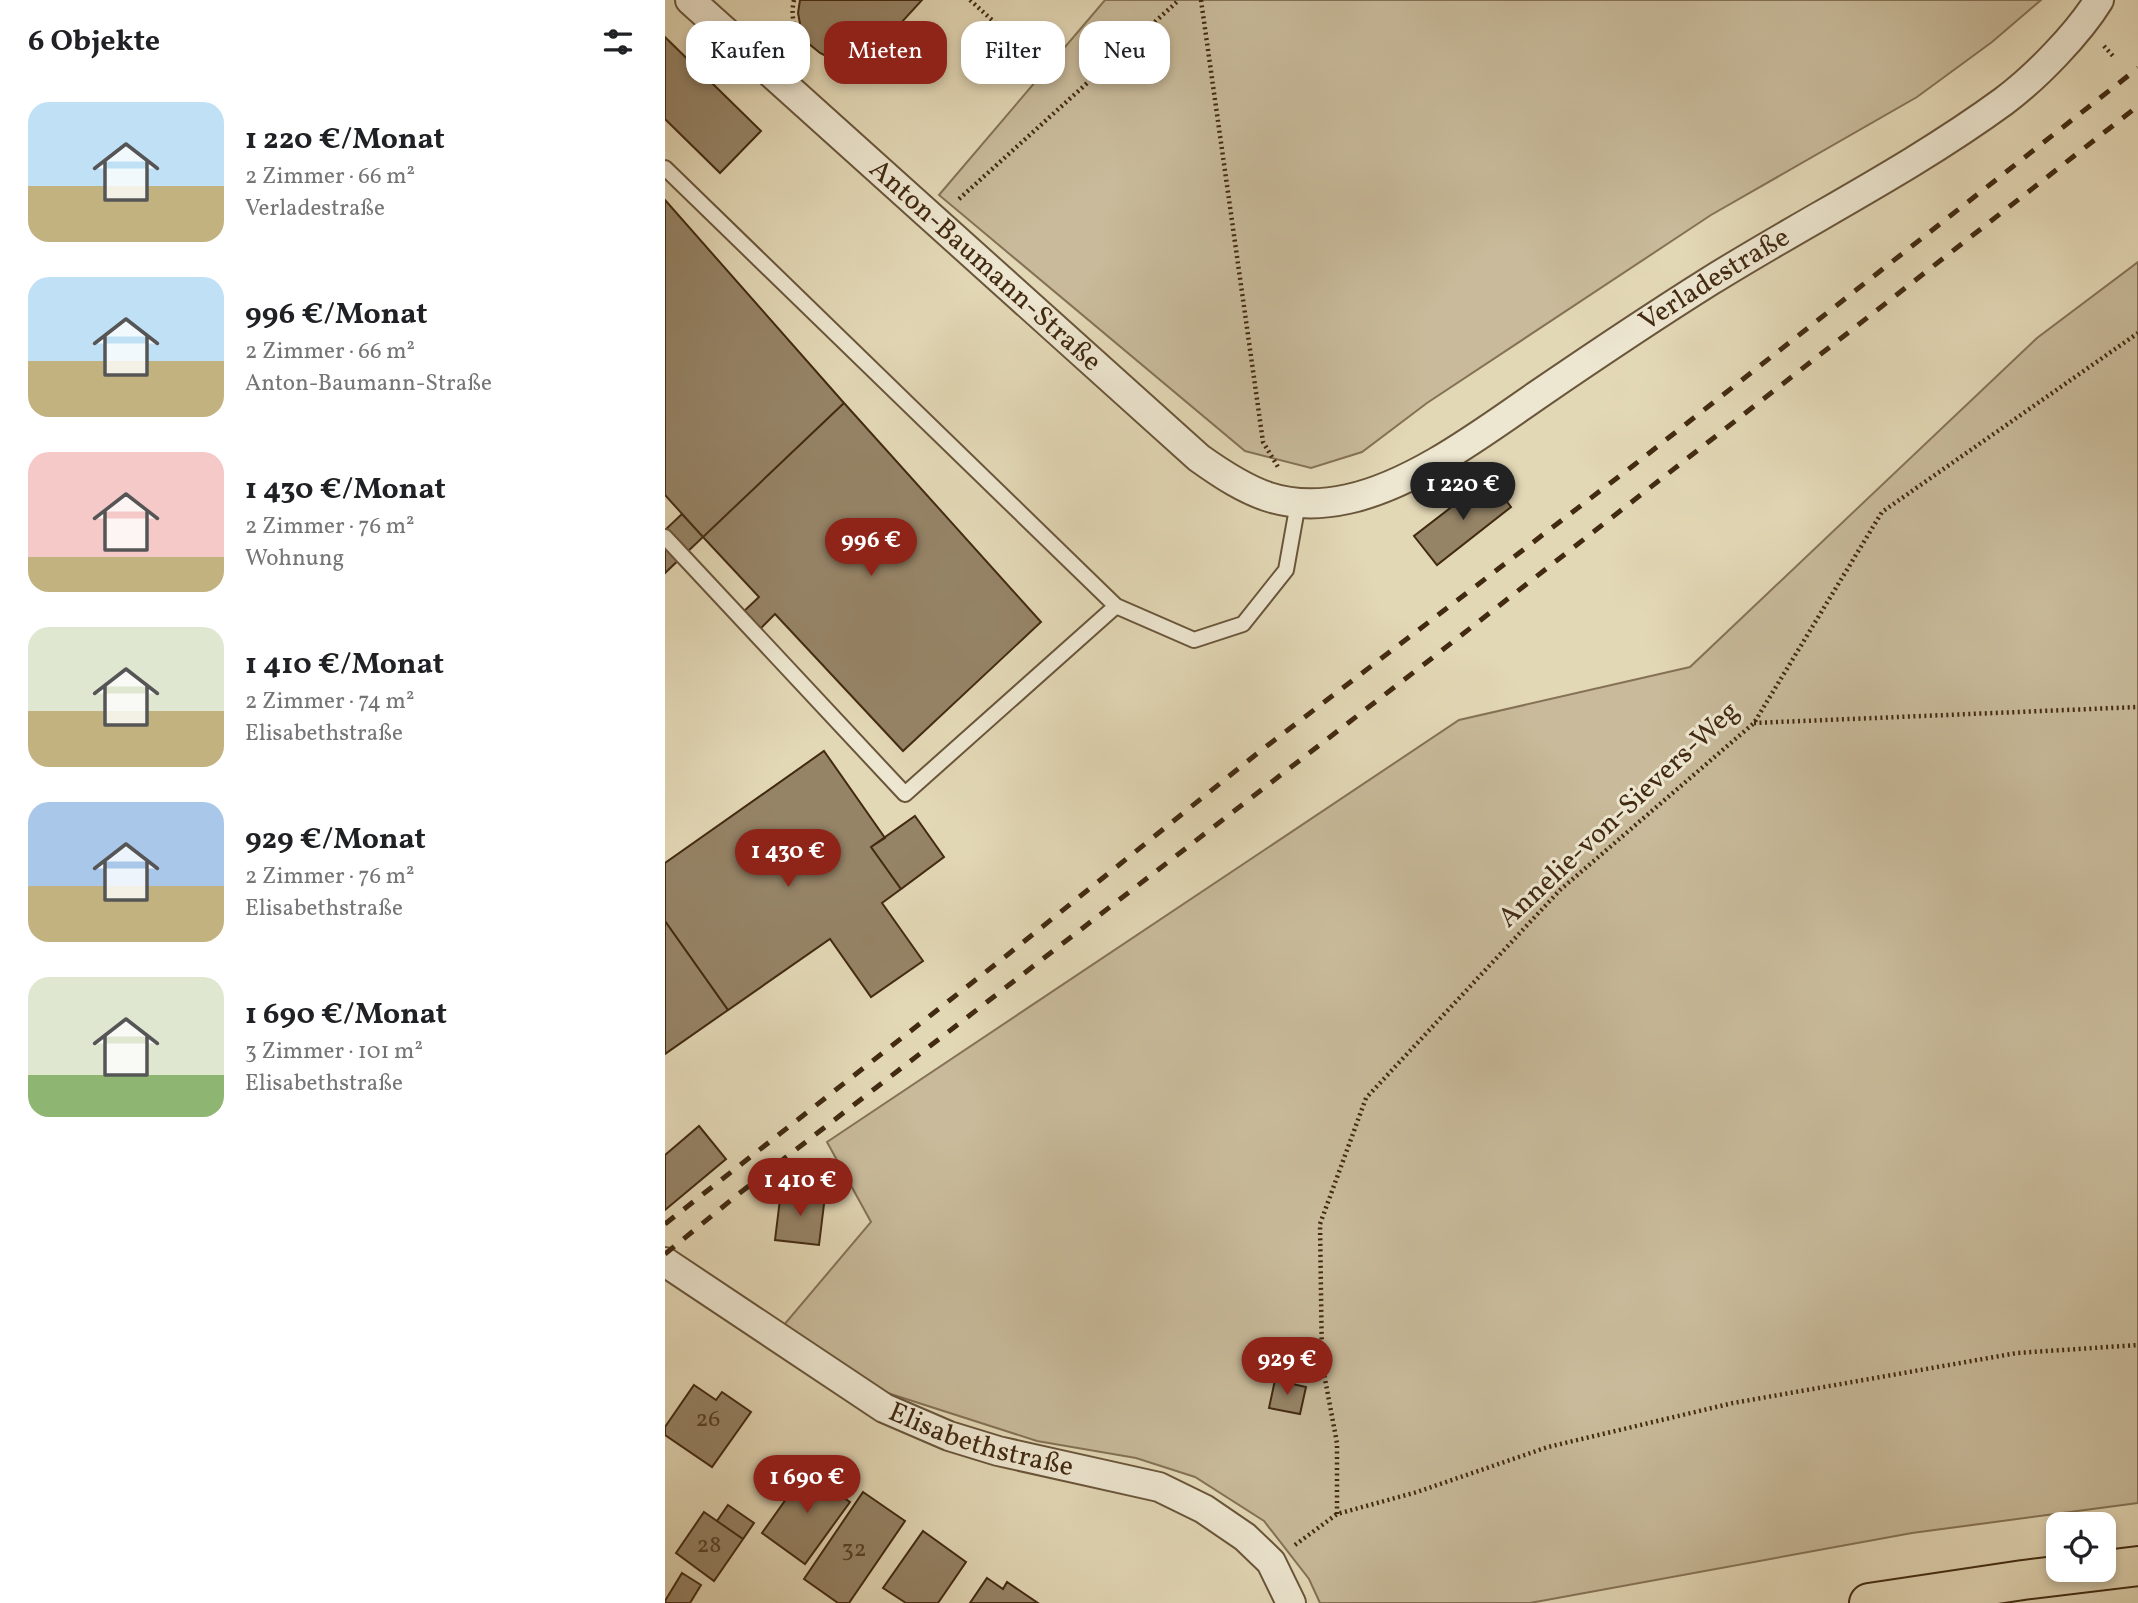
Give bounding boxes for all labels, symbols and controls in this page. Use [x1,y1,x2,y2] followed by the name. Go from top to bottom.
[28,21,160,63] text: 6 Objekte
[686,21,810,84] chip: Kaufen
[824,21,947,84] chip: Mieten
[961,21,1065,84] chip: Filter
[1079,21,1170,84] chip: Neu
[599,23,637,61] icon: filters
[245,119,445,161] text: 1 220 €/Monat
[84,130,168,214] icon: home
[860,150,1110,381] street label: Anton-Baumann-Straße
[245,161,415,193] text: 2 Zimmer · 66 m²
[245,193,385,225] text: Verladestraße
[1631,218,1797,341] street label: Verladestraße
[245,294,427,336] text: 996 €/Monat
[84,305,168,389] icon: home
[245,336,415,368] text: 2 Zimmer · 66 m²
[245,368,492,400] text: Anton-Baumann-Straße
[1398,462,1528,522] pin: 1 220 €
[245,469,446,511] text: 1 430 €/Monat
[1426,469,1500,501] text: 1 220 €
[84,480,168,564] icon: home
[245,511,415,543] text: 2 Zimmer · 76 m²
[822,518,920,578] pin: 996 €
[841,525,901,557] text: 996 €
[245,543,344,575] text: Wohnung
[245,644,444,686] text: 1 410 €/Monat
[84,655,168,739] icon: home
[245,686,414,718] text: 2 Zimmer · 74 m²
[1490,693,1748,937] street label: Annelie-von-Sievers-Weg
[245,718,403,750] text: Elisabethstraße
[245,819,426,861] text: 929 €/Monat
[84,830,168,914] icon: home
[723,830,853,889] pin: 1 430 €
[751,836,825,868] text: 1 430 €
[245,861,415,893] text: 2 Zimmer · 76 m²
[245,893,403,925] text: Elisabethstraße
[245,994,447,1036] text: 1 690 €/Monat
[84,1005,168,1089] icon: home
[245,1036,423,1068] text: 3 Zimmer · 101 m²
[245,1068,403,1100] text: Elisabethstraße
[735,1158,865,1218] pin: 1 410 €
[764,1165,836,1197] text: 1 410 €
[1238,1338,1336,1397] pin: 929 €
[1258,1344,1316,1376] text: 929 €
[882,1393,1077,1487] street label: Elisabethstraße
[695,1403,721,1437] house number: 26
[742,1456,872,1515] pin: 1 690 €
[769,1462,845,1494] text: 1 690 €
[2046,1512,2116,1582] map controls
[2046,1512,2116,1582] button: locate
[696,1529,722,1563] house number: 28
[841,1533,867,1567] house number: 32

